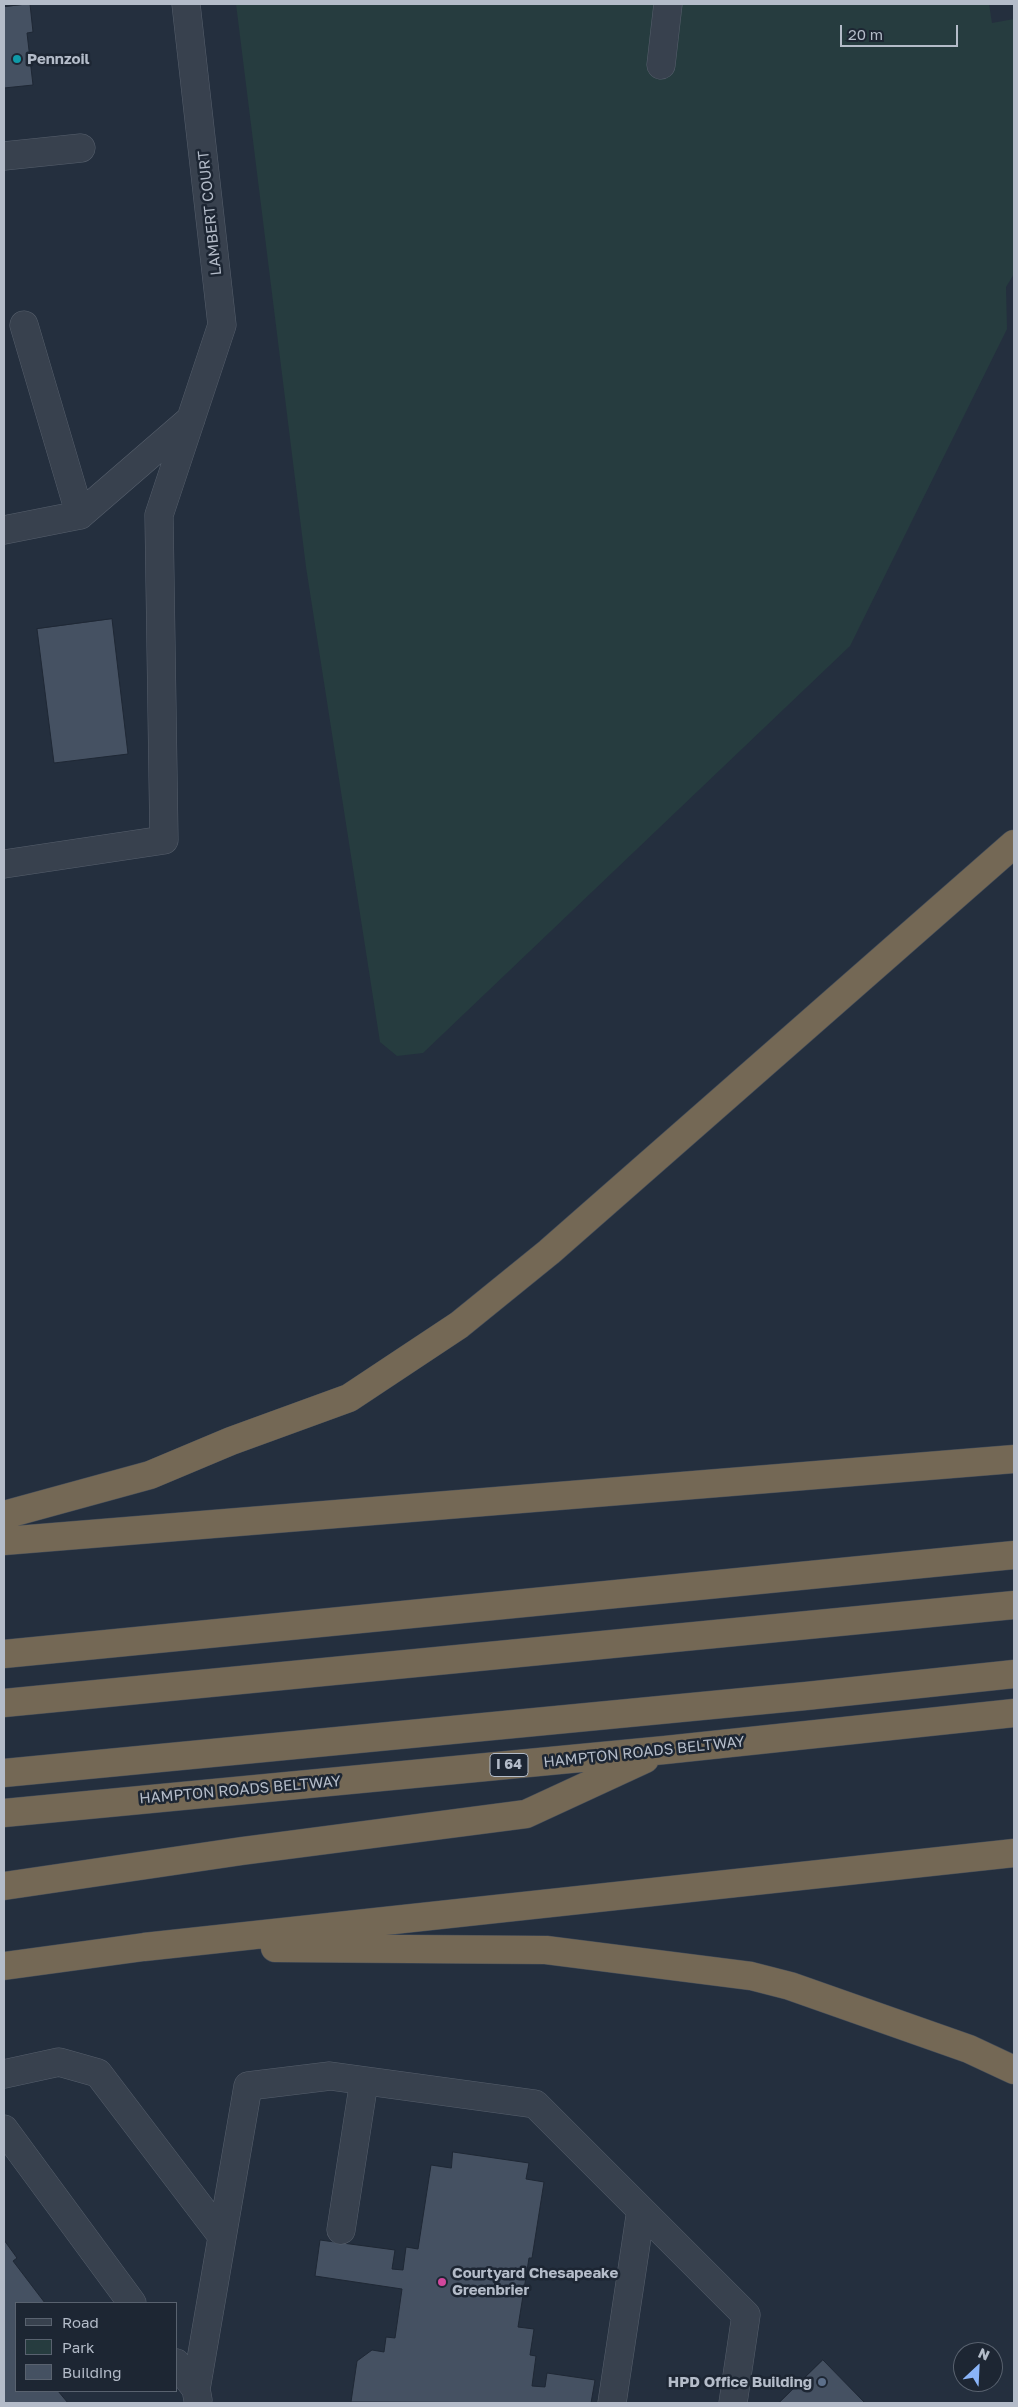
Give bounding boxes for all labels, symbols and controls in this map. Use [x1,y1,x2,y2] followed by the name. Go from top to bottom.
[843,15,960,47] scale bar
[848,25,883,43] text: 20 m
[27,50,90,68] place label: Pennzoil
[11,53,23,65] marker: Pennzoil
[194,149,226,277] street label: LAMBERT COURT
[543,1732,745,1772] street label: HAMPTON ROADS BELTWAY
[490,1754,528,1776] road number: I 64
[139,1772,341,1808] street label: HAMPTON ROADS BELTWAY
[452,2264,618,2299] place label: Courtyard Chesapeake Greenbrier
[436,2276,448,2288] marker: Courtyard Chesapeake Greenbrier
[15,2302,178,2392] legend
[62,2313,99,2331] text: Road
[62,2338,94,2356] text: Park
[953,2342,1003,2392] north arrow
[976,2344,993,2364] text: N
[62,2363,122,2381] text: Building
[668,2373,812,2391] place label: HPD Office Building
[816,2376,828,2388] marker: HPD Office Building

